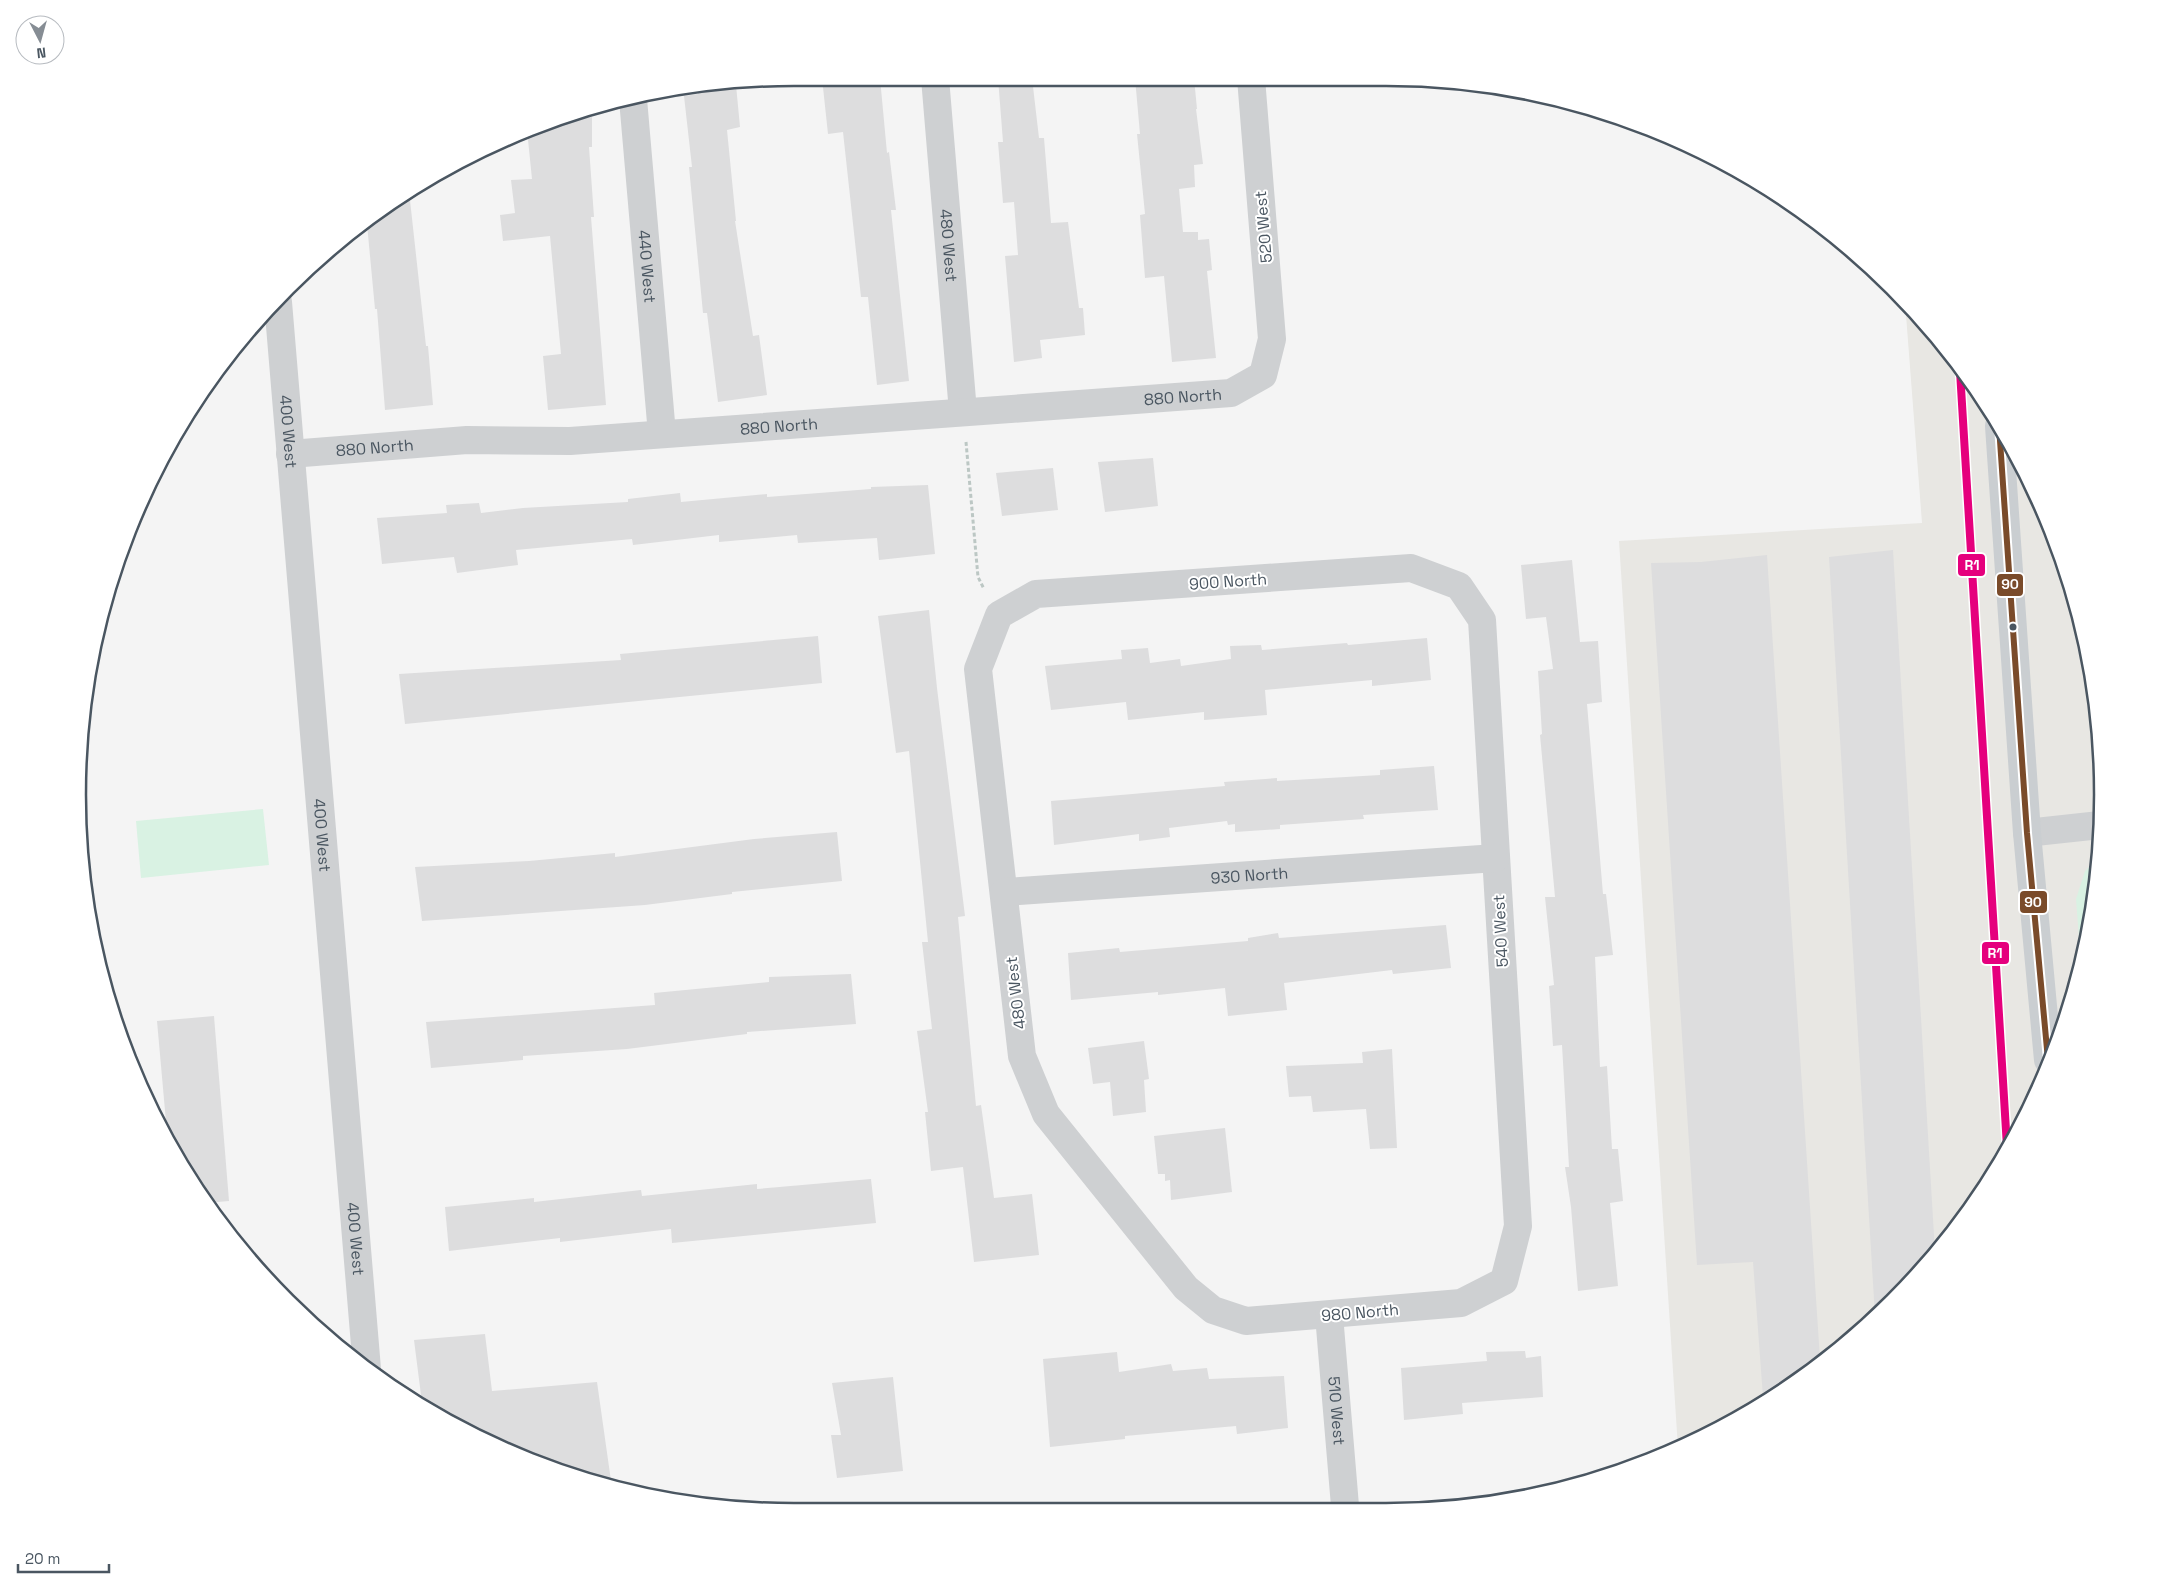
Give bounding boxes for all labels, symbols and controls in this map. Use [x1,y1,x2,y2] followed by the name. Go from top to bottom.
[15,15,65,65] north arrow
[36,43,47,62] text: N
[1250,190,1277,264] street label: 520 West
[935,208,962,283] street label: 480 West
[633,229,661,304] street label: 440 West
[1143,384,1223,410] street label: 880 North
[275,394,302,469] street label: 400 West
[739,413,819,440] street label: 880 North
[335,434,415,461] street label: 880 North
[1957,553,1986,577] line badge: R1
[1964,556,1980,574] text: R1
[1188,568,1268,595] street label: 900 North
[1996,573,2024,597] line badge: 90
[2001,575,2019,593] text: 90
[2008,622,2018,632] unlabelled marker
[308,798,335,873] street label: 400 West
[1210,862,1289,889] street label: 930 North
[2019,890,2048,914] line badge: 90
[2024,893,2042,911] text: 90
[1488,894,1513,968] street label: 540 West
[1981,941,2010,965] line badge: R1
[1987,944,2003,962] text: R1
[1001,955,1030,1030] street label: 480 West
[342,1201,369,1276] street label: 400 West
[1320,1299,1400,1326] street label: 980 North
[1323,1375,1350,1446] street label: 510 West
[18,1542,109,1574] scale bar
[25,1549,60,1568] text: 20 m

